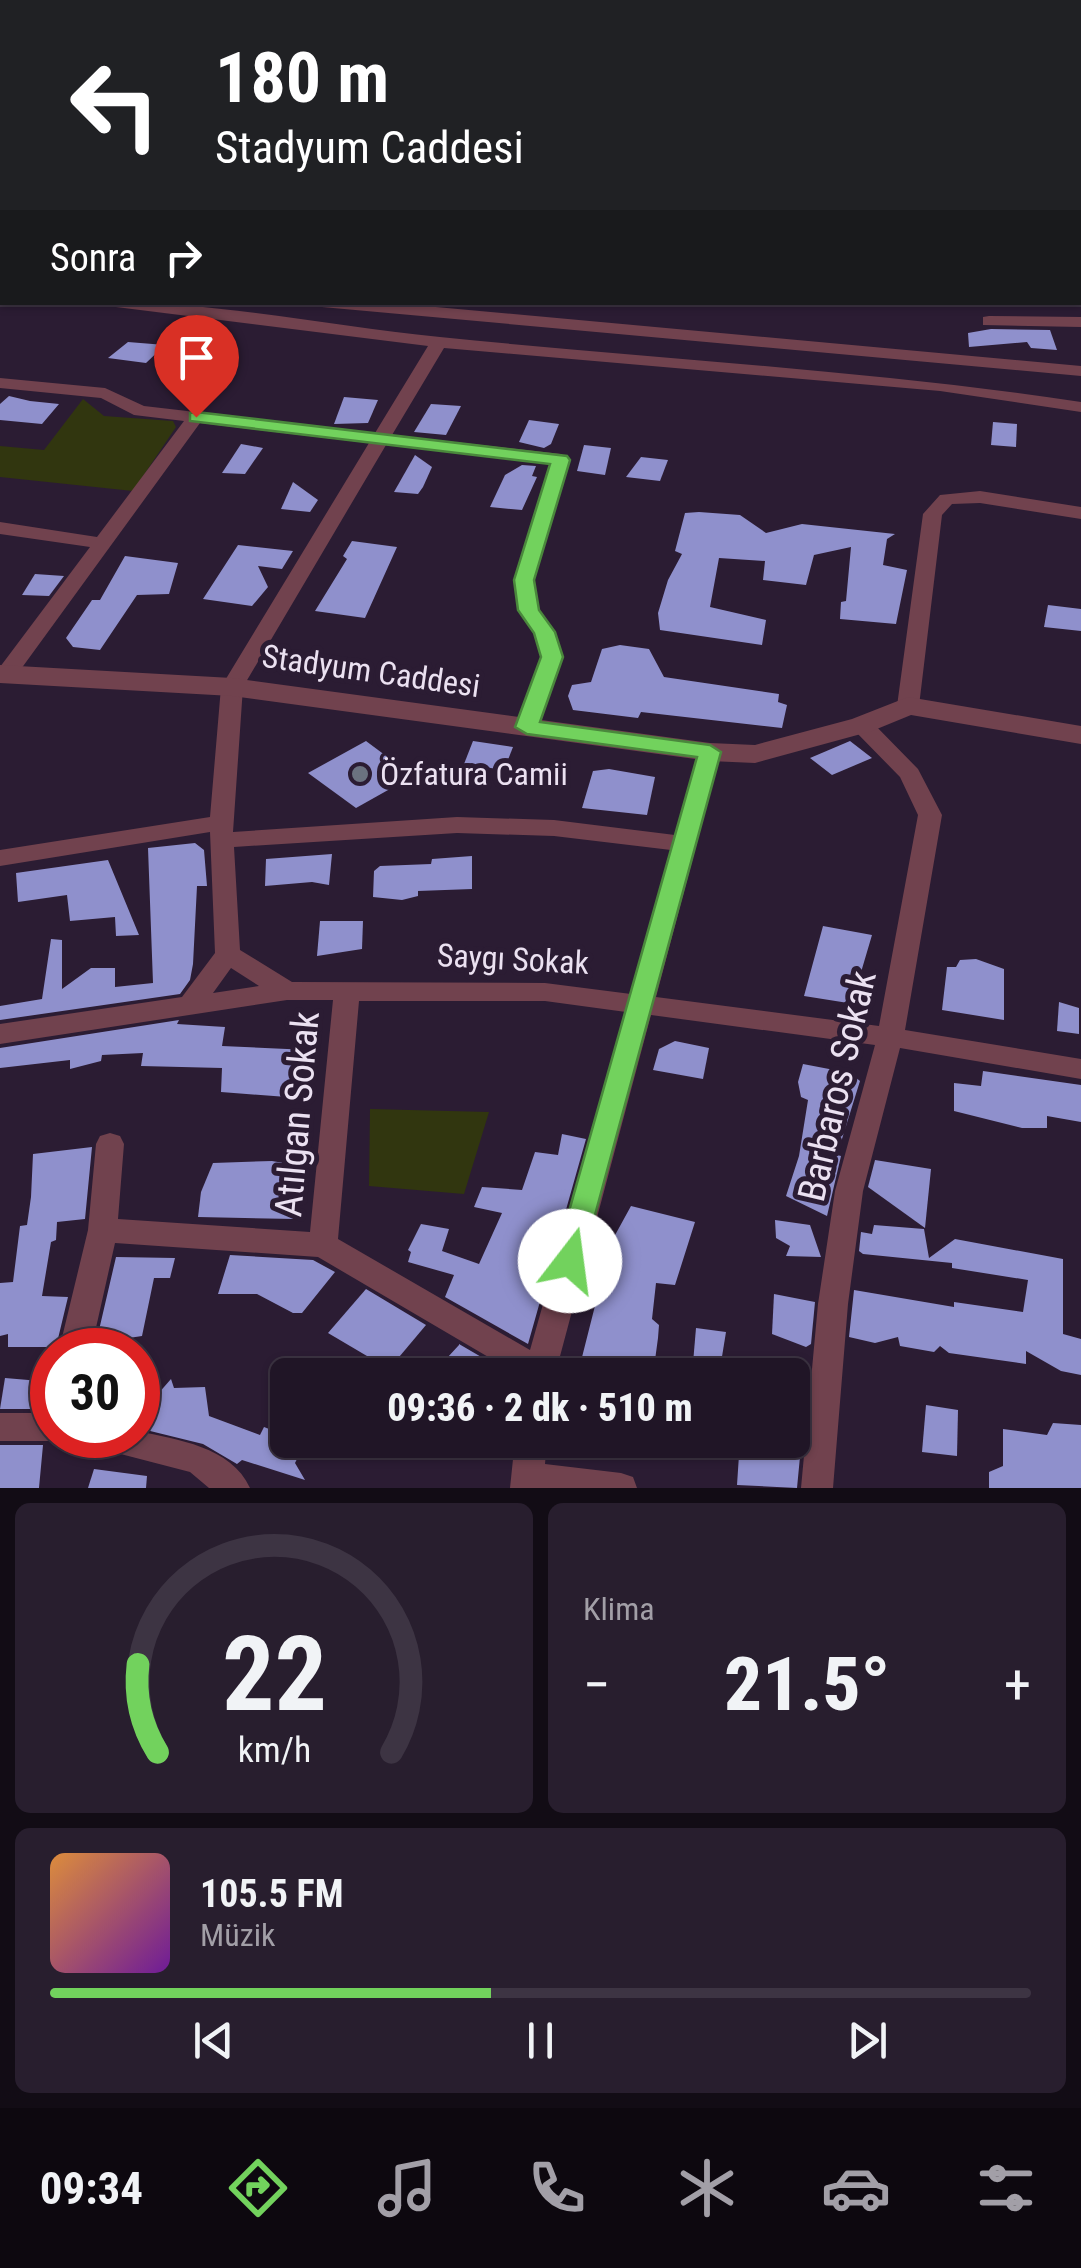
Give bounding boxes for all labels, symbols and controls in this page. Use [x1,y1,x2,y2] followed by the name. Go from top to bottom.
[215,37,389,119] text: 180 m
[50,40,180,170] icon: left
[215,121,524,174] text: Stadyum Caddesi
[156,230,211,285] icon: right
[50,236,136,280] text: Sonra
[154,315,239,418] pin
[169,330,224,385] icon: arrive
[260,637,482,705] street label: Stadyum Caddesi
[380,755,568,793] place label: Özfatura Camii
[349,763,371,785] marker: Özfatura Camii
[436,936,591,982] street label: Saygı Sokak
[789,967,885,1205] street label: Barbaros Sokak
[266,1010,328,1218] street label: Atılgan Sokak
[518,1209,622,1313] position arrow
[30,1328,160,1458] speed limit sign: 30
[387,1386,693,1430] text: 09:36 · 2 dk · 510 m
[583,1590,655,1628] text: Klima
[221,1614,327,1735] text: 22
[724,1640,890,1728] text: 21.5°
[583,1653,611,1717] text: −
[1004,1653,1031,1717] text: +
[237,1729,311,1771] text: km/h
[200,1872,344,1916] text: 105.5 FM
[200,1916,275,1954] text: Müzik
[186,2013,241,2068] icon: previous
[513,2013,568,2068] icon: pause
[840,2013,895,2068] icon: next
[223,2153,293,2223] icon: directions
[372,2153,442,2223] icon: music
[522,2153,592,2223] icon: phone
[672,2153,742,2223] icon: climate
[821,2153,891,2223] icon: car
[971,2153,1041,2223] icon: filters
[40,2162,143,2215] text: 09:34

